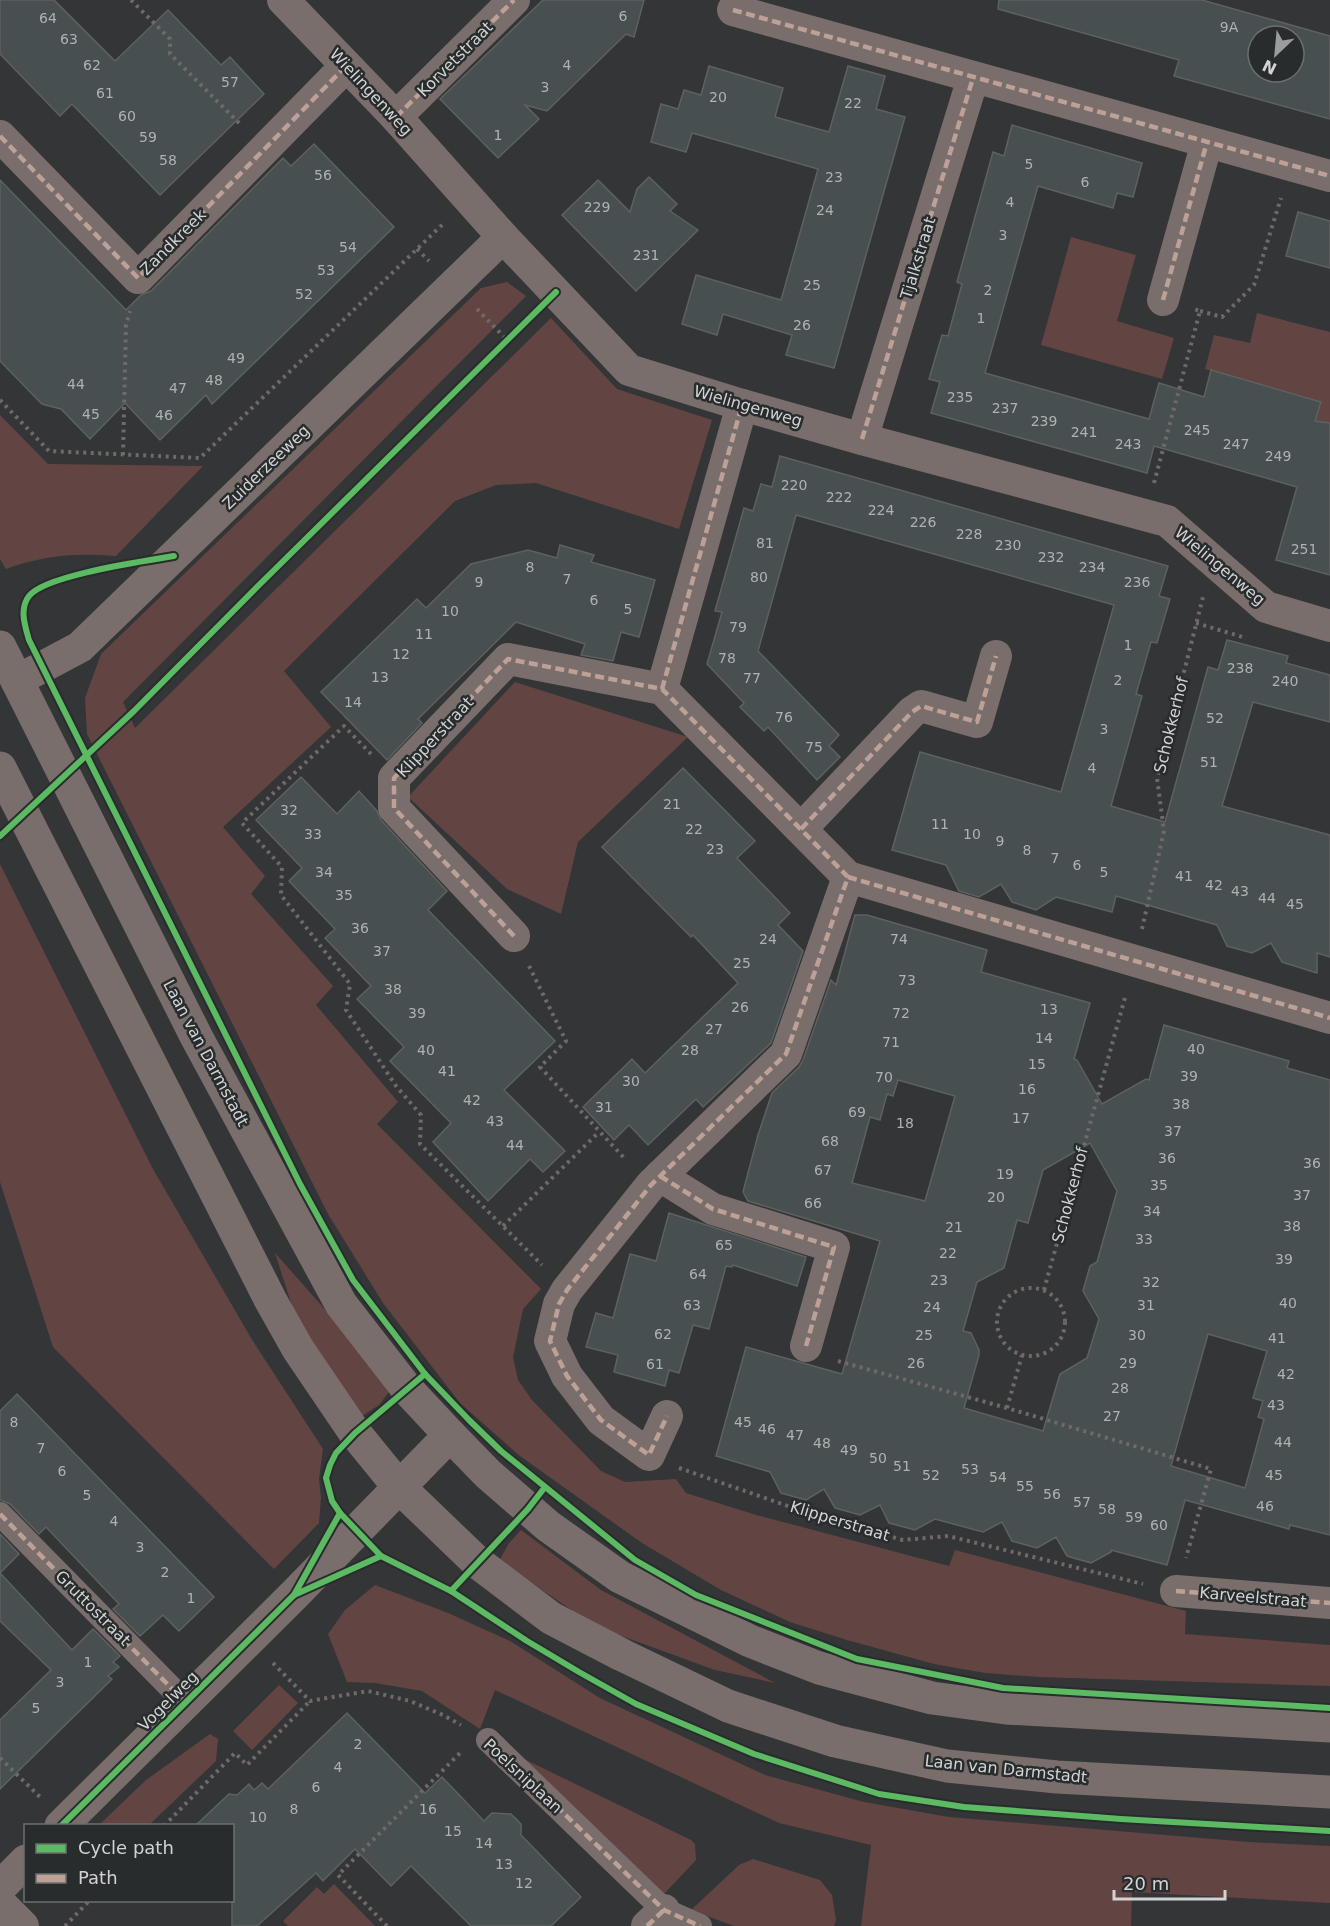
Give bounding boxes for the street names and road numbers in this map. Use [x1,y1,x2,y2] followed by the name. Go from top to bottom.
[413,17,497,101] street label: Korvetstraat
[326,45,416,139] street label: Wielingenweg
[136,205,210,279] street label: Zandkreek
[896,215,939,302] street label: Tjalkstraat
[692,381,804,431] street label: Wielingenweg
[219,421,313,513] street label: Zuiderzeeweg
[1171,523,1269,609] street label: Wielingenweg
[1150,675,1192,775] street label: Schokkerhof
[393,693,477,781] street label: Klipperstraat
[159,977,253,1129] street label: Laan van Darmstadt
[1048,1145,1092,1245] street label: Schokkerhof
[788,1497,892,1545] street label: Klipperstraat
[51,1566,135,1650] street label: Gruttostraat
[1199,1583,1307,1611] street label: Karveelstraat
[134,1667,202,1735] street label: Vogelweg
[480,1735,566,1817] street label: Poelsniplaan
[924,1751,1088,1787] street label: Laan van Darmstadt

